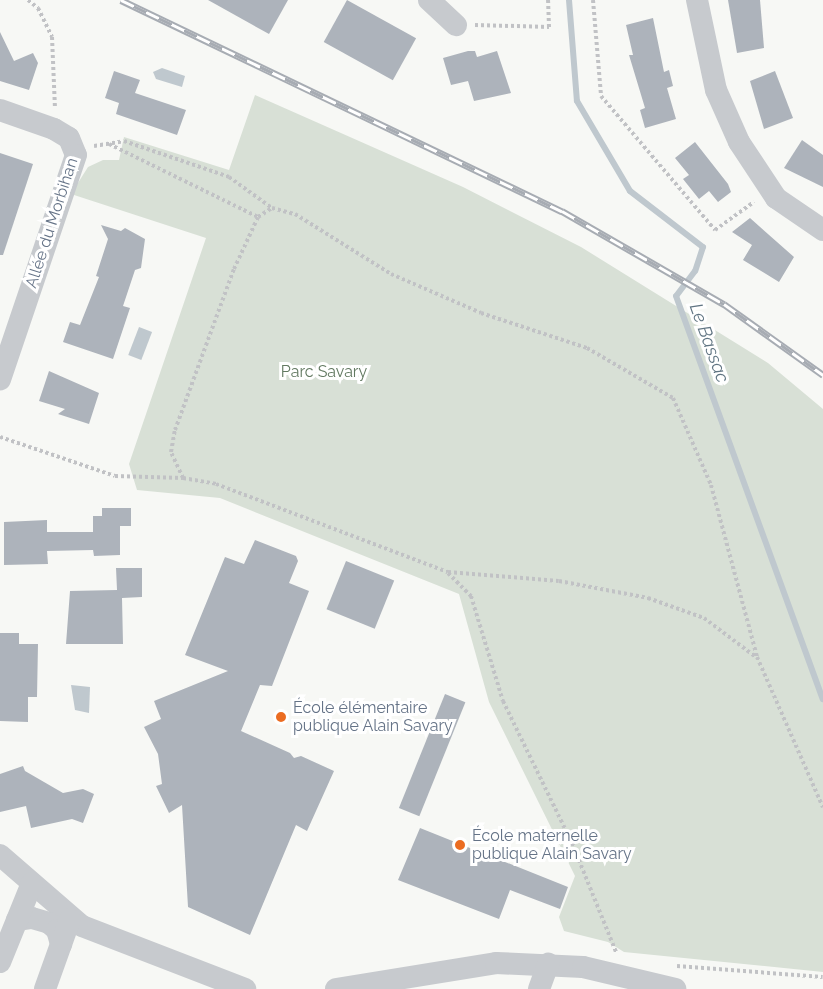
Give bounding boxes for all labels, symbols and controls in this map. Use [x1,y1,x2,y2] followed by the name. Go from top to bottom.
[22,156,82,290] street label: Allée du Morbihan
[685,300,733,386] water label: Le Bassac
[281,362,367,382] park label: Parc Savary
[293,698,453,736] place label: École élémentaire publique Alain Savary
[274,710,288,724] marker: École élémentaire publique Alain Savary
[472,826,632,864] place label: École maternelle publique Alain Savary
[453,838,467,852] marker: École maternelle publique Alain Savary

